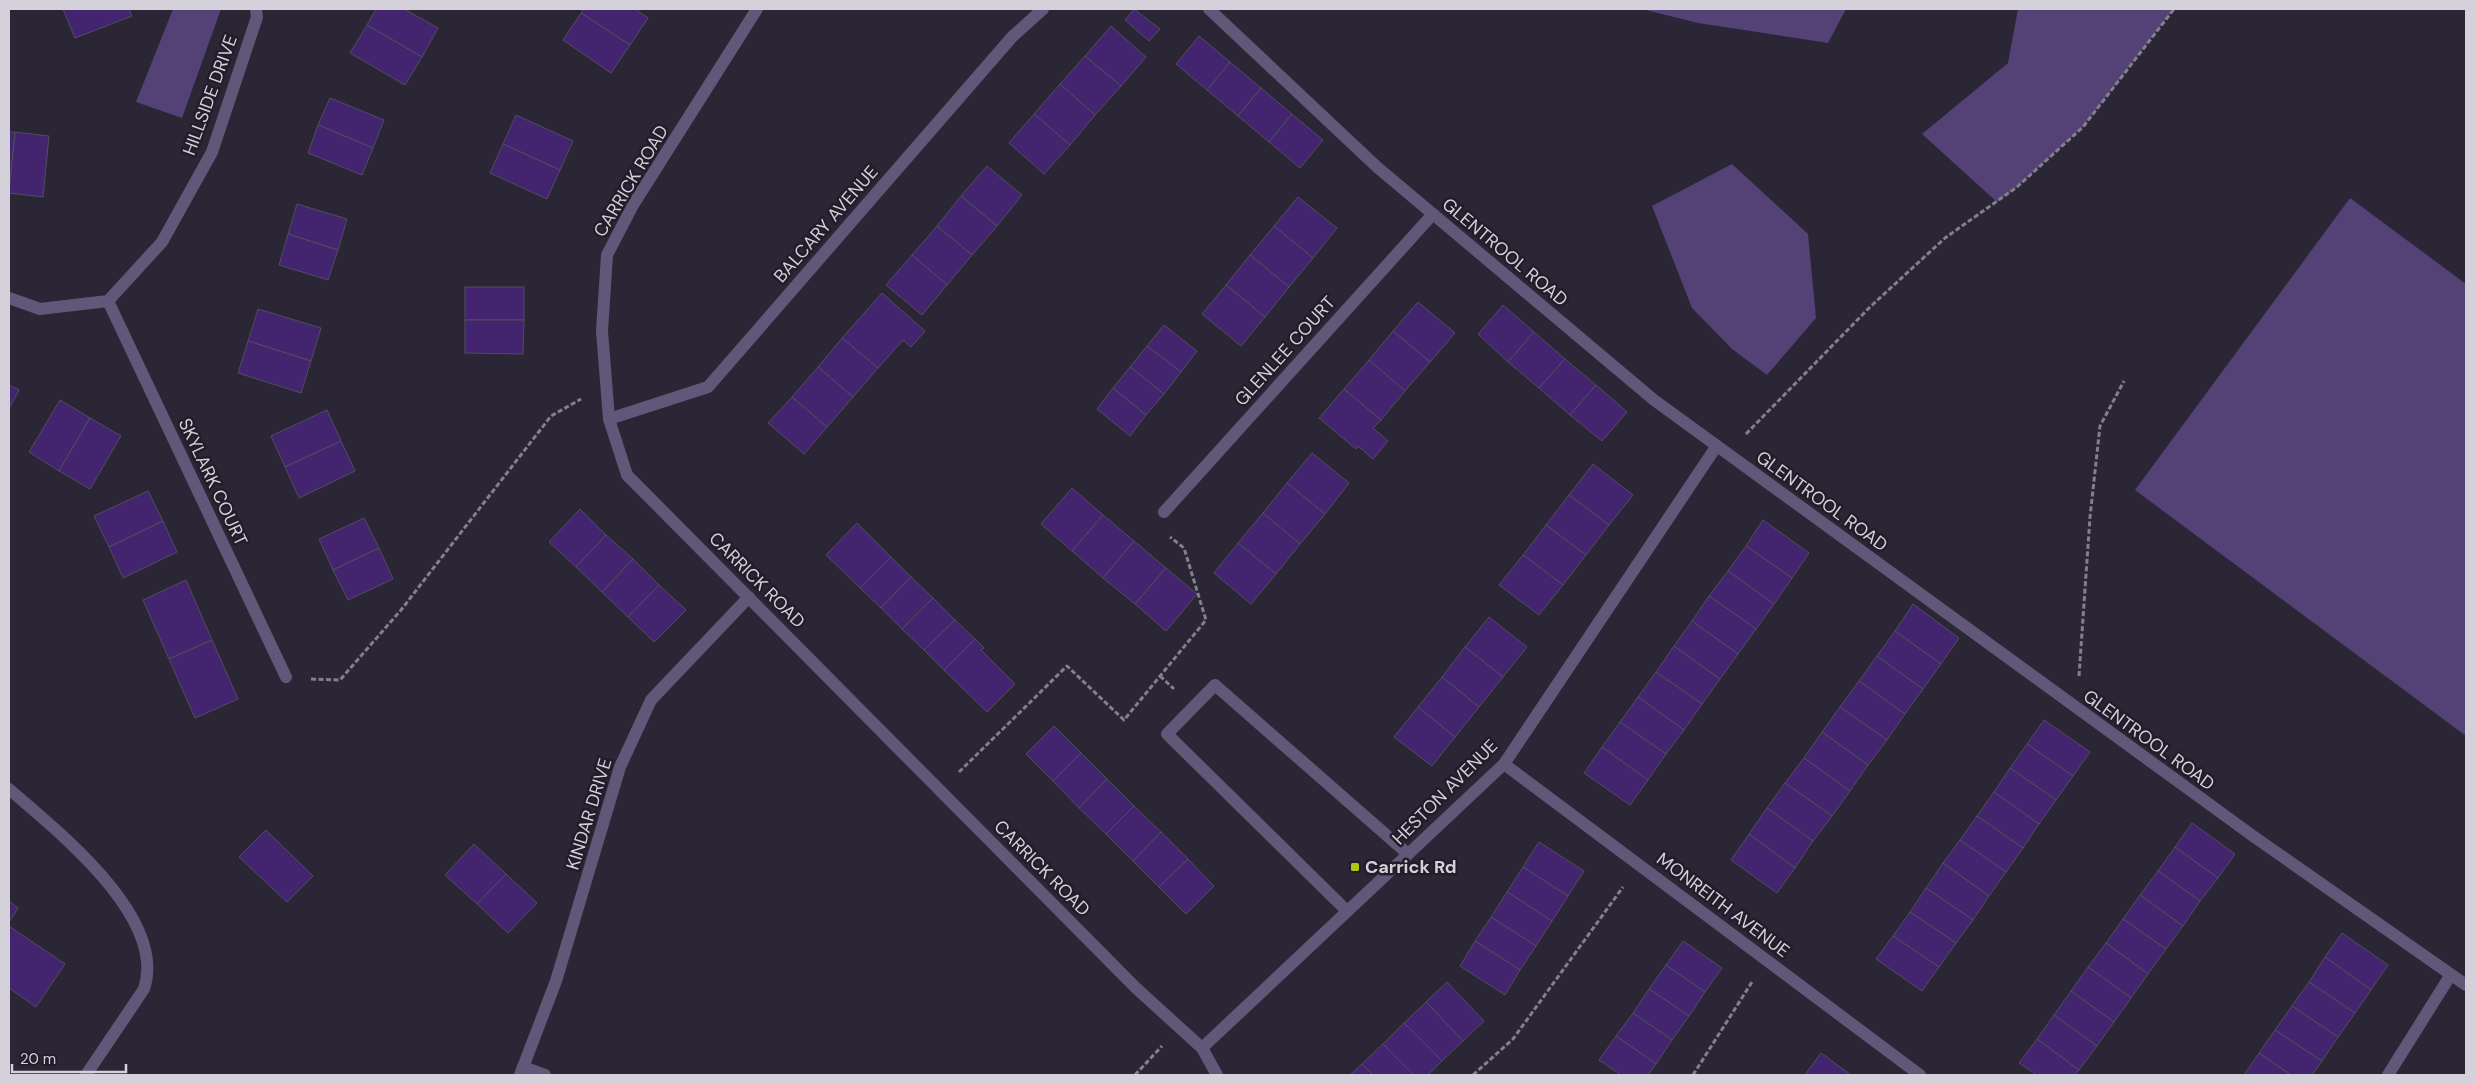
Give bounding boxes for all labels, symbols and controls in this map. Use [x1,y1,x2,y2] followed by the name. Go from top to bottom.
[177,32,243,158] street label: HILLSIDE DRIVE
[588,121,674,241] street label: CARRICK ROAD
[769,160,883,288] street label: BALCARY AVENUE
[1437,192,1573,312] street label: GLENTROOL ROAD
[1229,291,1341,411] street label: GLENLEE COURT
[173,414,253,550] street label: SKYLARK COURT
[1752,445,1892,557] street label: GLENTROOL ROAD
[704,527,810,633] street label: CARRICK ROAD
[2079,684,2219,796] street label: GLENTROOL ROAD
[1387,734,1503,850] street label: HESTON AVENUE
[561,755,617,873] street label: KINDAR DRIVE
[989,815,1095,921] street label: CARRICK ROAD
[1652,847,1794,963] street label: MONREITH AVENUE
[1365,855,1457,879] place label: Carrick Rd
[1349,861,1361,873] marker: Carrick Rd
[12,1042,126,1074] scale bar
[20,1049,56,1069] text: 20 m

